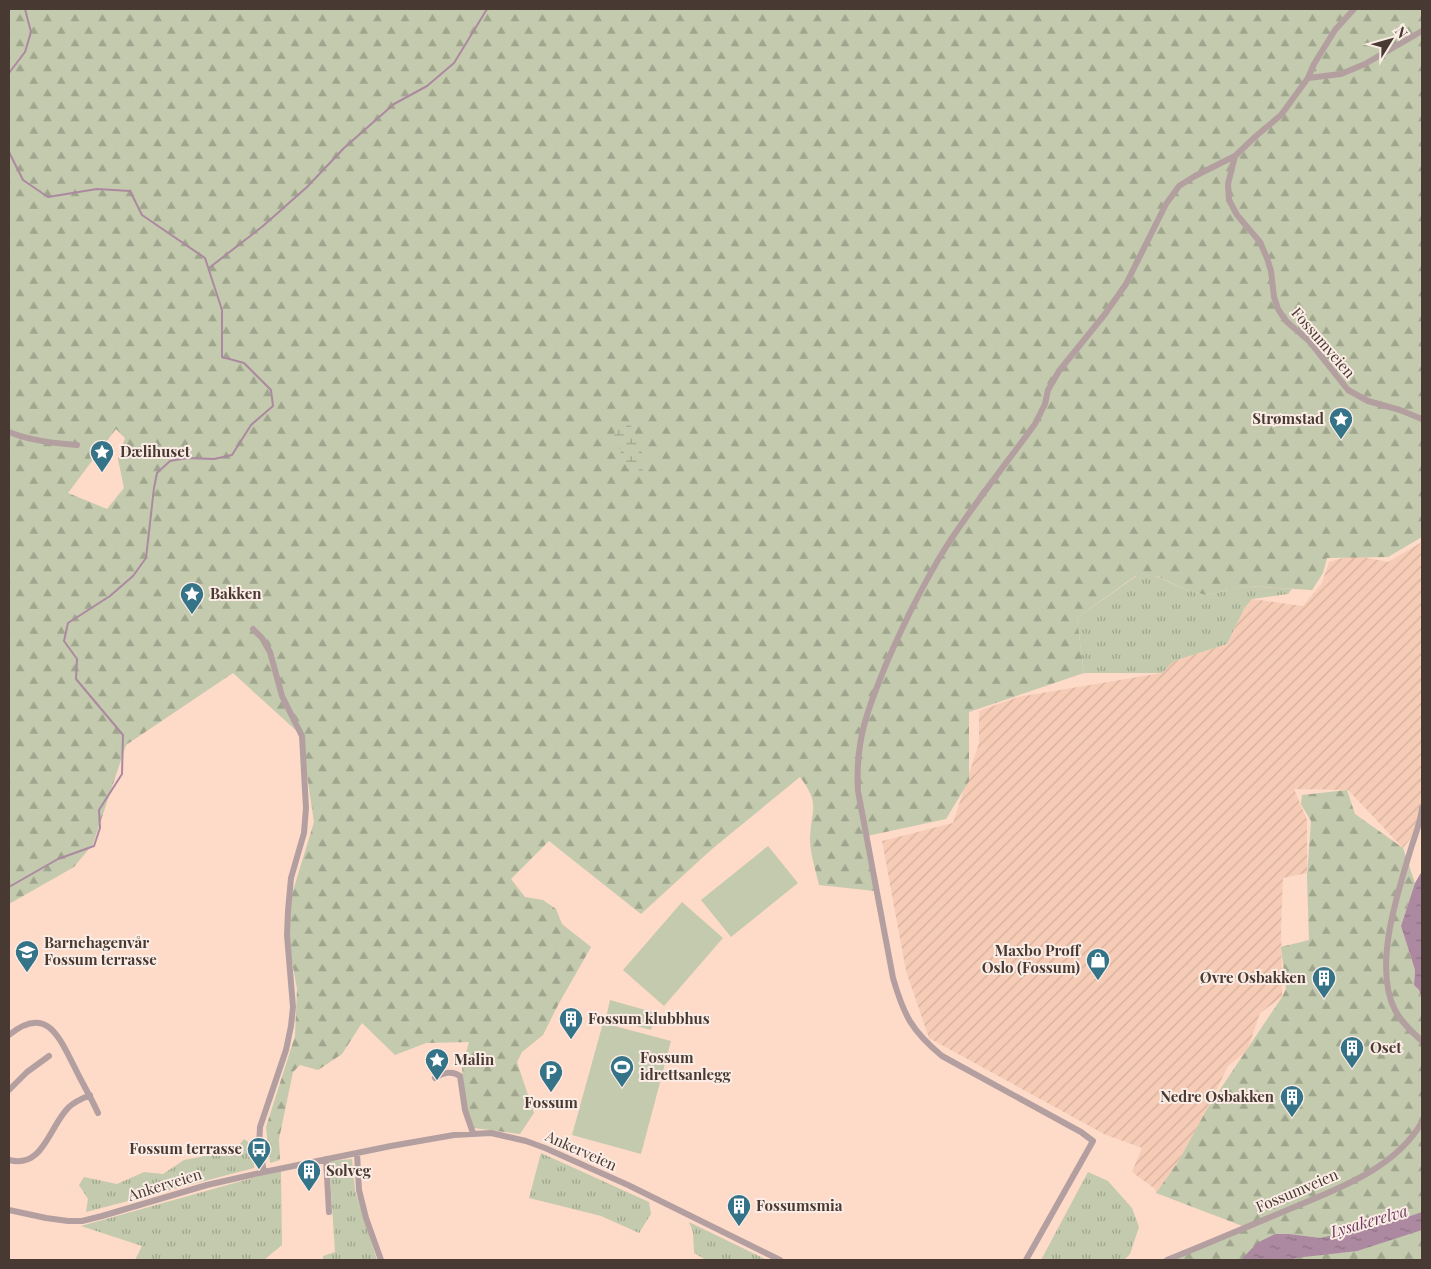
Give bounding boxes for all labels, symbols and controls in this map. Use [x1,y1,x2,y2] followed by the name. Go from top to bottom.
[1366,15,1416,65] north arrow
[1391,22,1412,42] text: N
[1288,303,1360,382] street label: Fossumveien
[1328,406,1354,440] place icon: Strømstad
[1252,408,1324,428] place label: Strømstad
[89,439,115,473] place icon: Dælihuset
[120,441,191,461] place label: Dælihuset
[179,581,205,615] place icon: Bakken
[210,583,262,603] place label: Bakken
[44,932,157,969] place label: Barnehagenvår Fossum terrasse
[14,939,40,973] school or university icon: Barnehagenvår Fossum terrasse
[982,940,1082,977] place label: Maxbo Proff Oslo (Fossum)
[1085,947,1111,981] shop icon: Maxbo Proff Oslo (Fossum)
[1311,965,1337,999] building icon: Øvre Osbakken
[1200,967,1307,987] place label: Øvre Osbakken
[558,1006,584,1040] building icon: Fossum klubbhus
[588,1008,710,1028] place label: Fossum klubbhus
[1339,1035,1365,1069] building icon: Oset
[1370,1037,1402,1057] place label: Oset
[424,1047,450,1081] place icon: Malin
[640,1047,731,1084] place label: Fossum idrettsanlegg
[454,1049,495,1069] place label: Malin
[609,1054,635,1088] sports icon: Fossum idrettsanlegg
[538,1059,564,1093] parking icon: Fossum
[1279,1084,1305,1118] building icon: Nedre Osbakken
[1160,1086,1275,1106] place label: Nedre Osbakken
[524,1092,578,1112] place label: Fossum
[542,1125,620,1175] street label: Ankerveien
[246,1136,272,1170] bus stop icon: Fossum terrasse
[129,1138,242,1158] place label: Fossum terrasse
[296,1158,322,1192] building icon: Solveg
[326,1160,372,1180] place label: Solveg
[124,1163,204,1205] street label: Ankerveien
[1252,1164,1341,1216] street label: Fossumveien
[726,1193,752,1227] building icon: Fossumsmia
[756,1195,843,1215] place label: Fossumsmia
[1327,1199,1410,1242] water label: Lysakerelva

